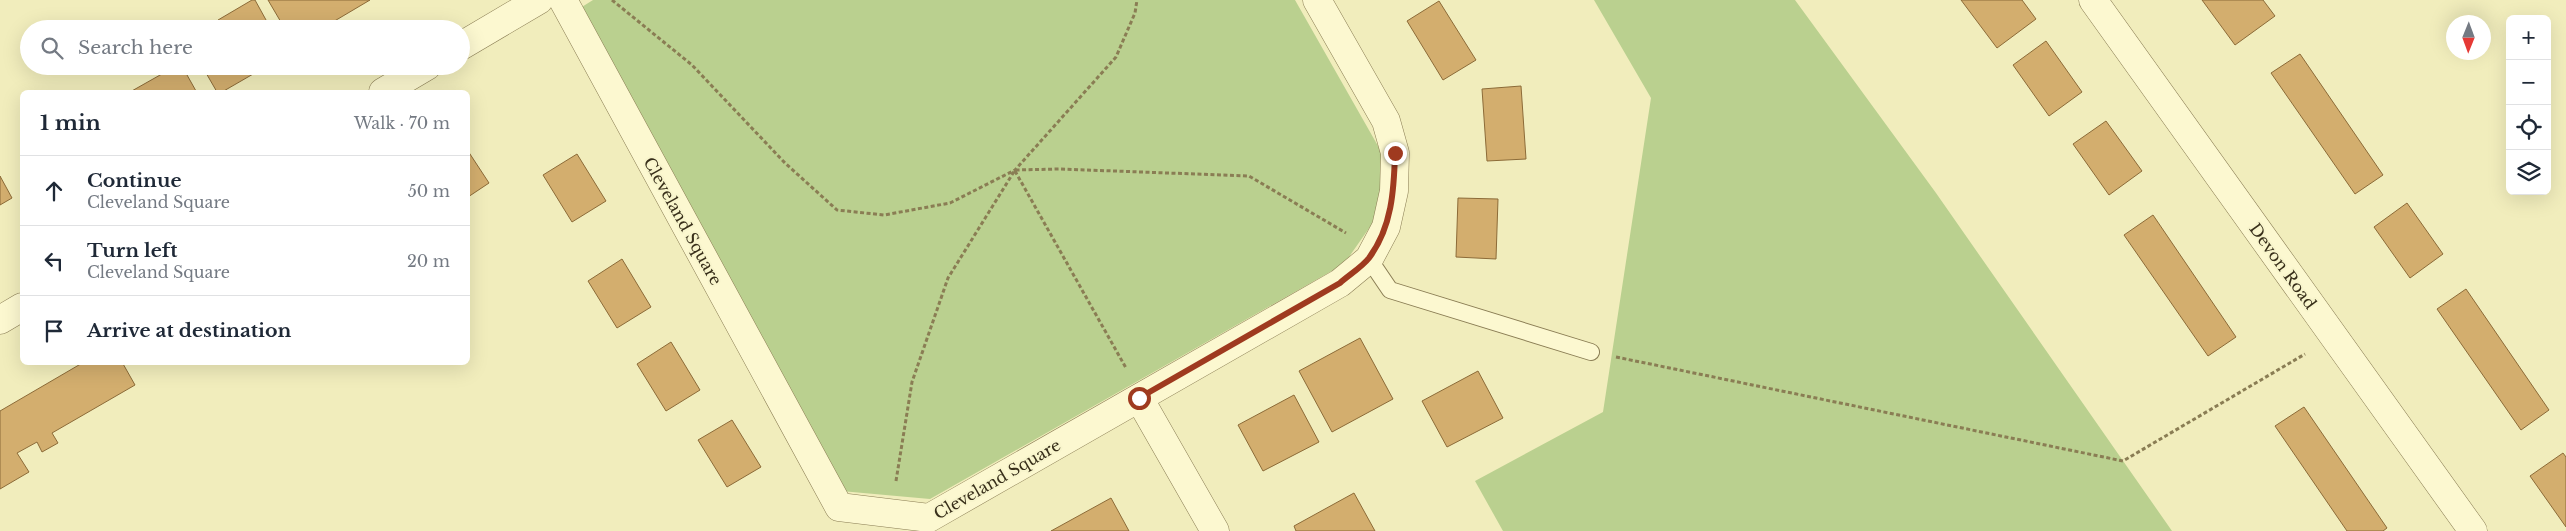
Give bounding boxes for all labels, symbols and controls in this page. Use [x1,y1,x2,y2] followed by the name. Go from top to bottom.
[2446,15,2491,60] north arrow
[2506,15,2551,195] map controls
[2506,15,2551,60] button: +
[20,20,470,75] search box
[38,34,66,62] icon: search
[78,36,193,59] text: Search here
[2506,60,2551,105] button: −
[2506,105,2551,150] button: locate
[40,110,101,136] text: 1 min
[354,113,450,133] text: Walk · 70 m
[1384,142,1407,165] route end
[2506,150,2551,195] button: layers
[640,154,726,288] street label: Cleveland Square
[87,169,182,192] text: Continue
[40,177,68,205] icon: ahead
[408,181,450,201] text: 50 m
[87,192,230,212] text: Cleveland Square
[2245,219,2321,313] street label: Devon Road
[87,239,178,262] text: Turn left
[40,247,68,275] icon: left
[407,251,450,271] text: 20 m
[87,262,230,282] text: Cleveland Square
[40,317,68,345] icon: arrive
[87,319,291,342] text: Arrive at destination
[1128,387,1151,410] route start
[930,435,1064,523] street label: Cleveland Square

